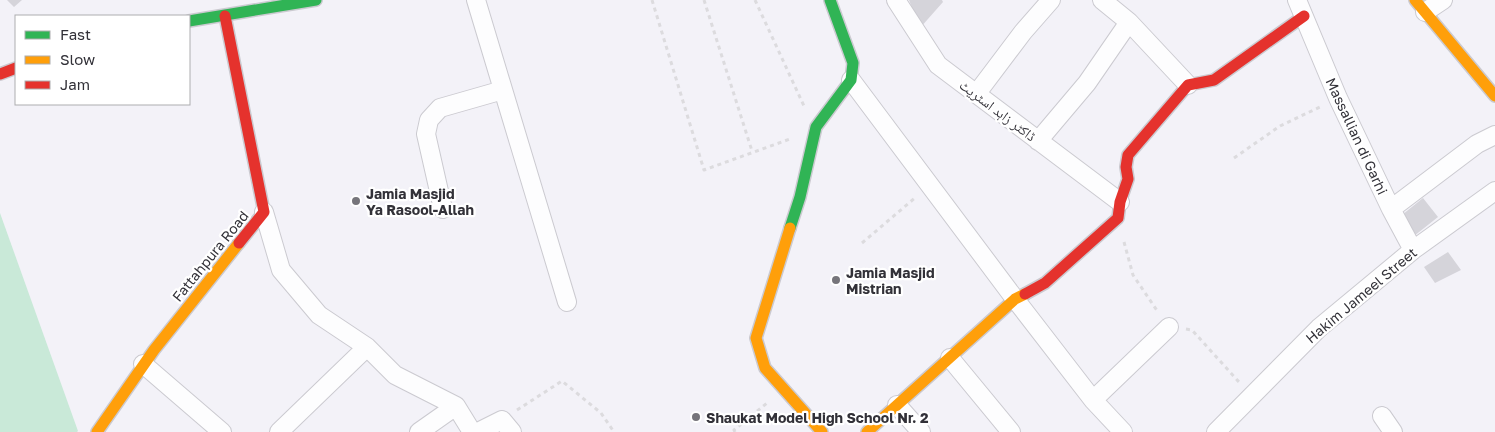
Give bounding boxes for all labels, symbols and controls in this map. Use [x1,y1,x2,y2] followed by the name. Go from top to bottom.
[15,15,190,105] legend
[60,25,91,43] text: Fast
[60,50,95,68] text: Slow
[60,75,90,93] text: Jam
[1322,75,1392,197] street label: Massallian di Garhi
[956,76,1040,145] street label: ڈاکٹر زاہد اسٹریٹ
[366,185,474,218] place label: Jamia Masjid Ya Rasool-Allah
[350,195,362,207] marker: Jamia Masjid Ya Rasool-Allah
[168,207,252,305] street label: Fattahpura Road
[1302,244,1420,346] street label: Hakim Jameel Street
[846,264,935,297] place label: Jamia Masjid Mistrian
[830,274,842,286] marker: Jamia Masjid Mistrian
[706,409,929,426] place label: Shaukat Model High School Nr. 2
[690,411,702,423] marker: Shaukat Model High School Nr. 2

